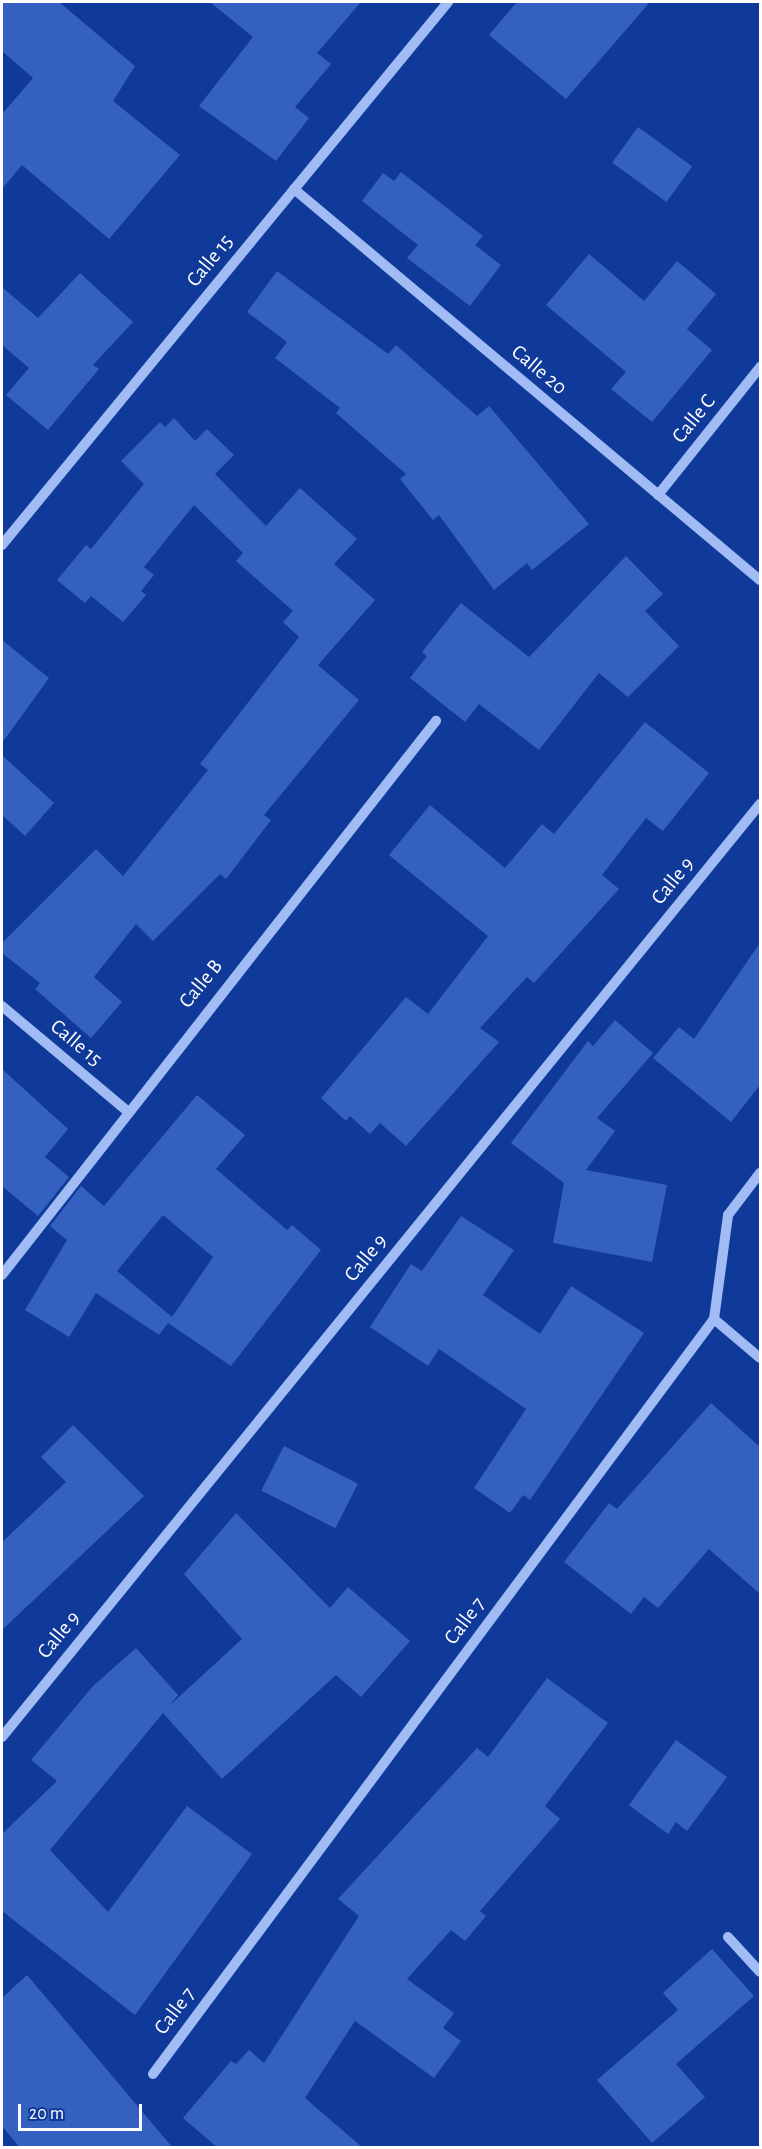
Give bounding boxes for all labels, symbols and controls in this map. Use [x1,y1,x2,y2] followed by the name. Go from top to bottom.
[181,230,239,292] street label: Calle 15
[506,340,572,400] street label: Calle 20
[667,390,721,448] street label: Calle C
[646,852,700,910] street label: Calle 9
[174,955,228,1013] street label: Calle B
[45,1014,107,1072] street label: Calle 15
[339,1229,393,1287] street label: Calle 9
[439,1592,491,1650] street label: Calle 7
[32,1606,86,1664] street label: Calle 9
[149,1982,201,2040] street label: Calle 7
[21,2092,146,2130] scale bar
[29,2105,64,2123] text: 20 m

